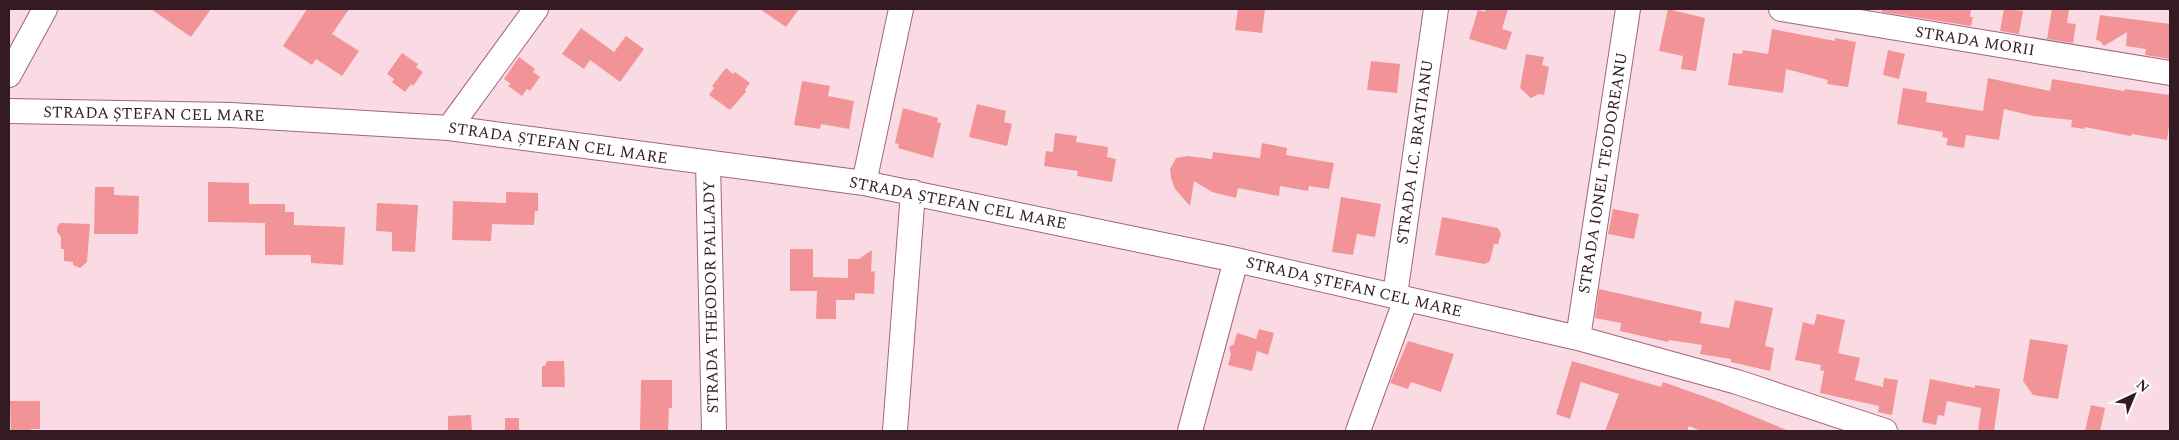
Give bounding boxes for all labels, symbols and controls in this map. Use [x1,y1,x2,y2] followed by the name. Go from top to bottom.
[1913,20,2037,62] street label: STRADA MORII
[1572,51,1634,295] street label: STRADA IONEL TEODOREANU
[1390,58,1440,246] street label: STRADA I.C. BRATIANU
[43,100,265,128] street label: STRADA ȘTEFAN CEL MARE
[447,116,669,170] street label: STRADA ȘTEFAN CEL MARE
[847,170,1069,236] street label: STRADA ȘTEFAN CEL MARE
[697,180,725,414] street label: STRADA THEODOR PALLADY
[1244,250,1464,324] street label: STRADA ȘTEFAN CEL MARE
[2109,370,2159,420] north arrow
[2131,374,2154,398] text: N

